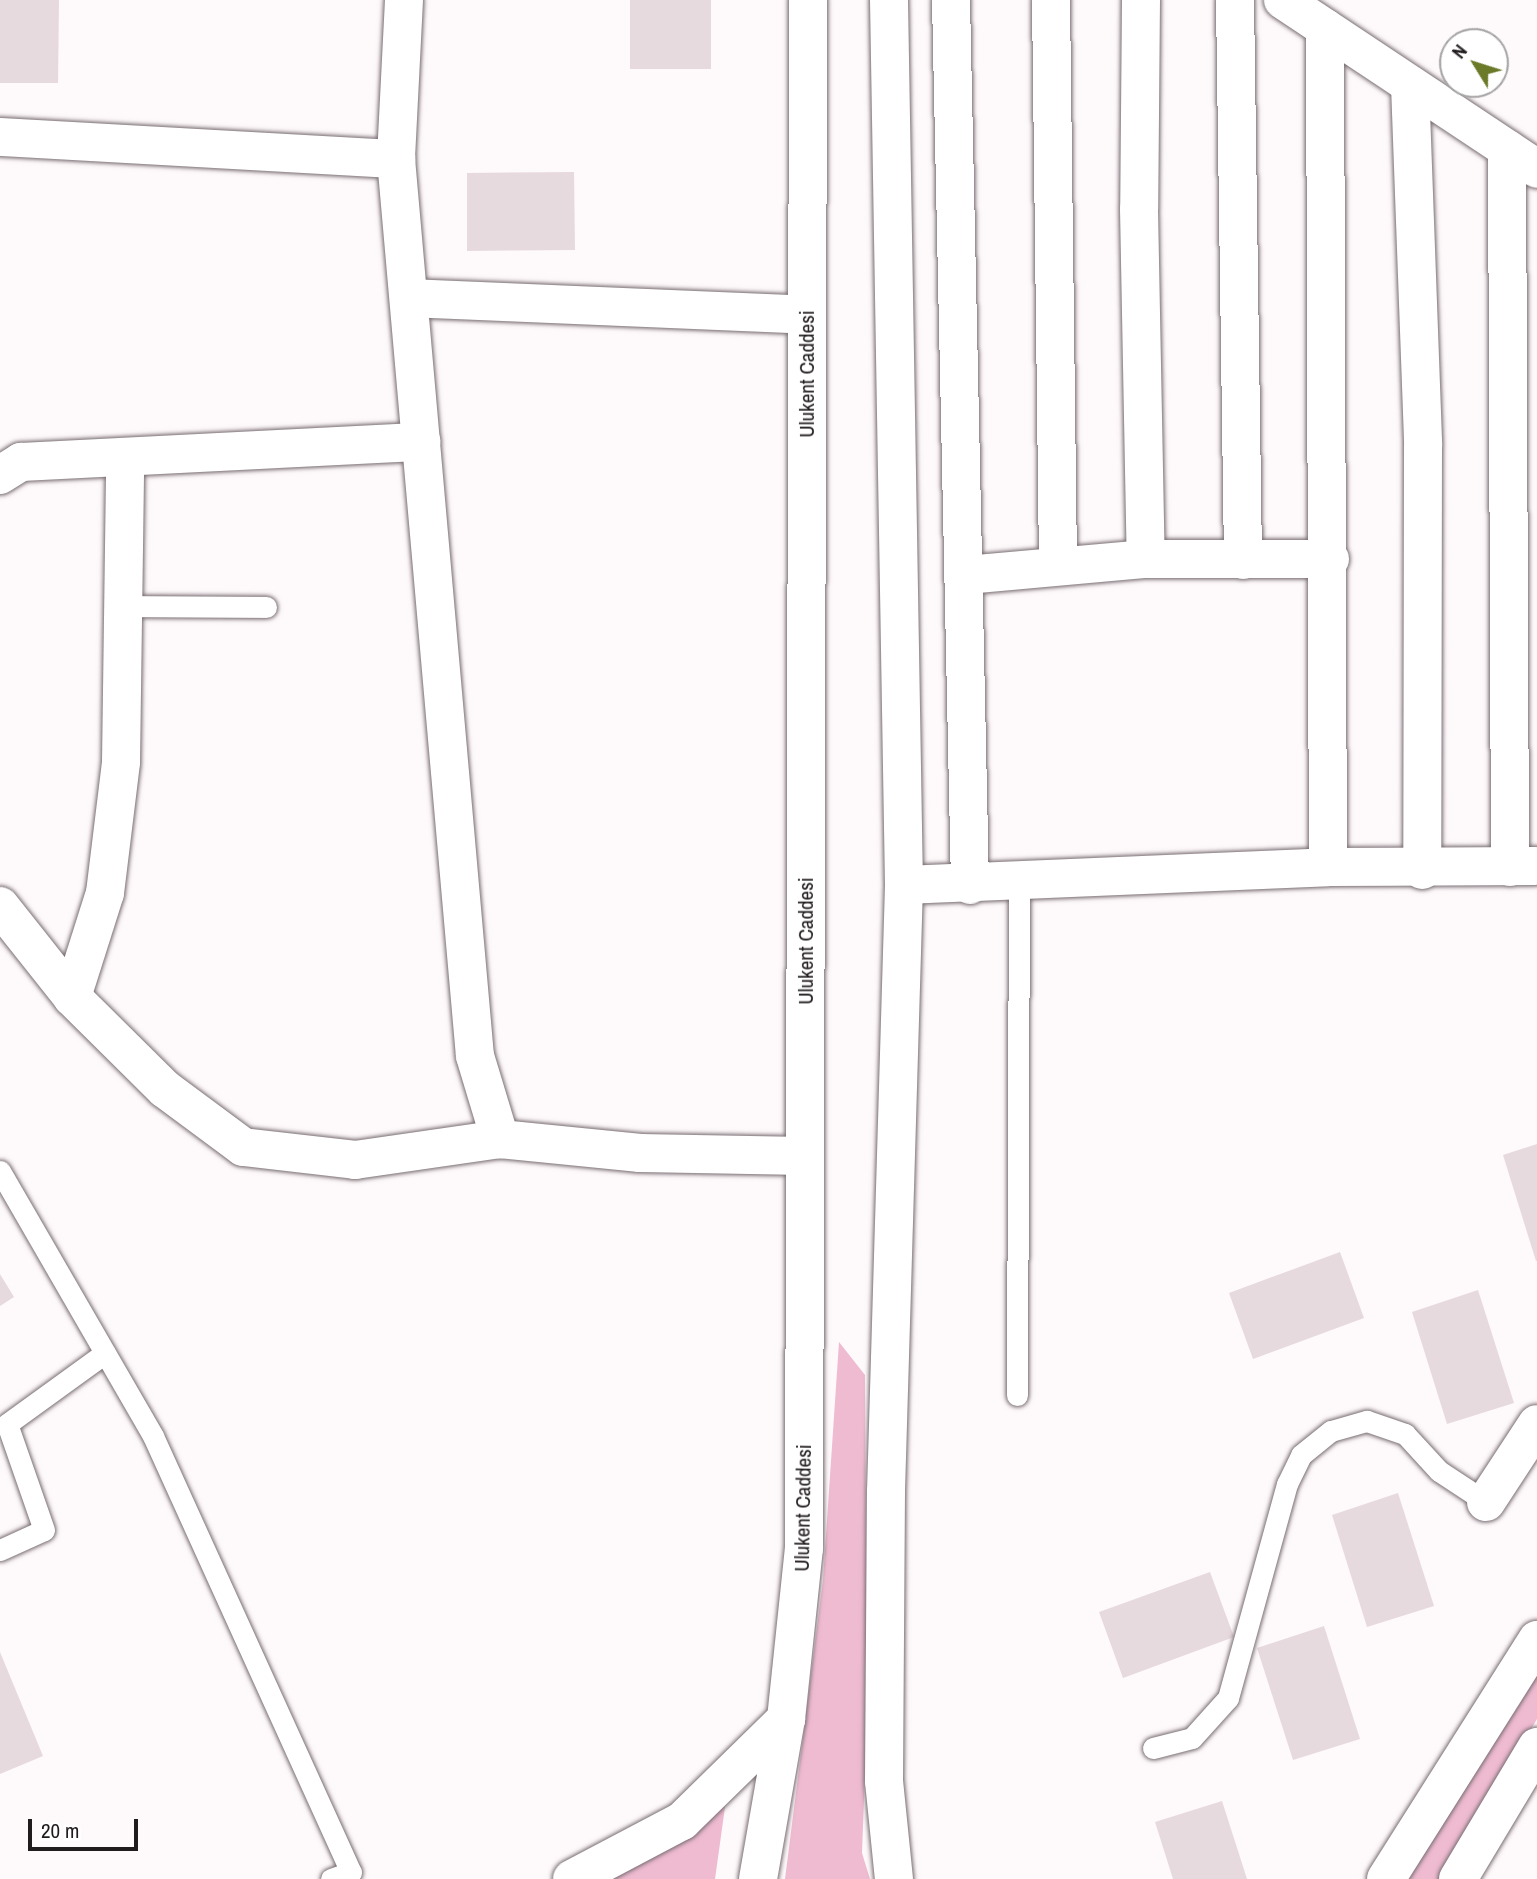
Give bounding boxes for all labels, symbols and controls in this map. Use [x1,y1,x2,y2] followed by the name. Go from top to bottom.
[1439,28,1509,98] north arrow
[1445,39,1473,64] text: N
[794,310,820,438] street label: Ulukent Caddesi
[793,877,819,1005] street label: Ulukent Caddesi
[789,1444,817,1572] street label: Ulukent Caddesi
[32,1806,142,1850] scale bar
[41,1816,79,1845] text: 20 m

